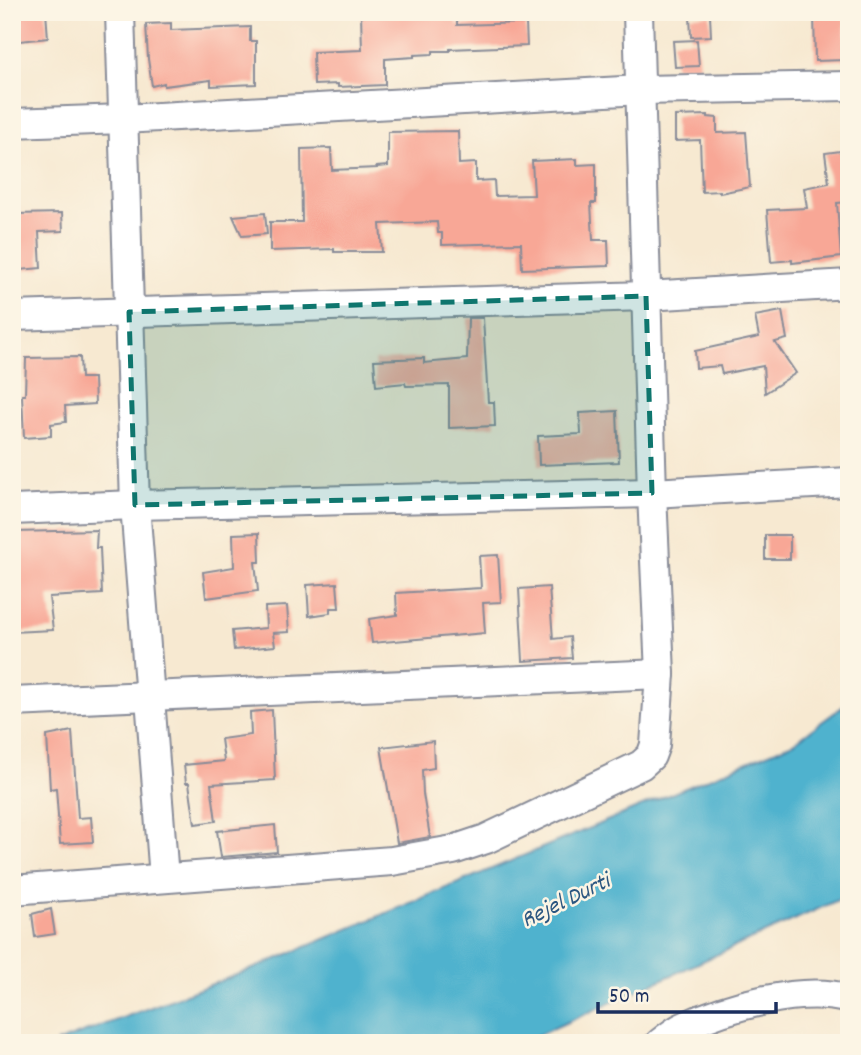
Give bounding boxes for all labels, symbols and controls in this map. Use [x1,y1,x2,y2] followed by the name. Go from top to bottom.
[516,864,619,938] water label: Rejel Durti
[598,971,777,1015] scale bar
[609,983,649,1013] text: 50 m

